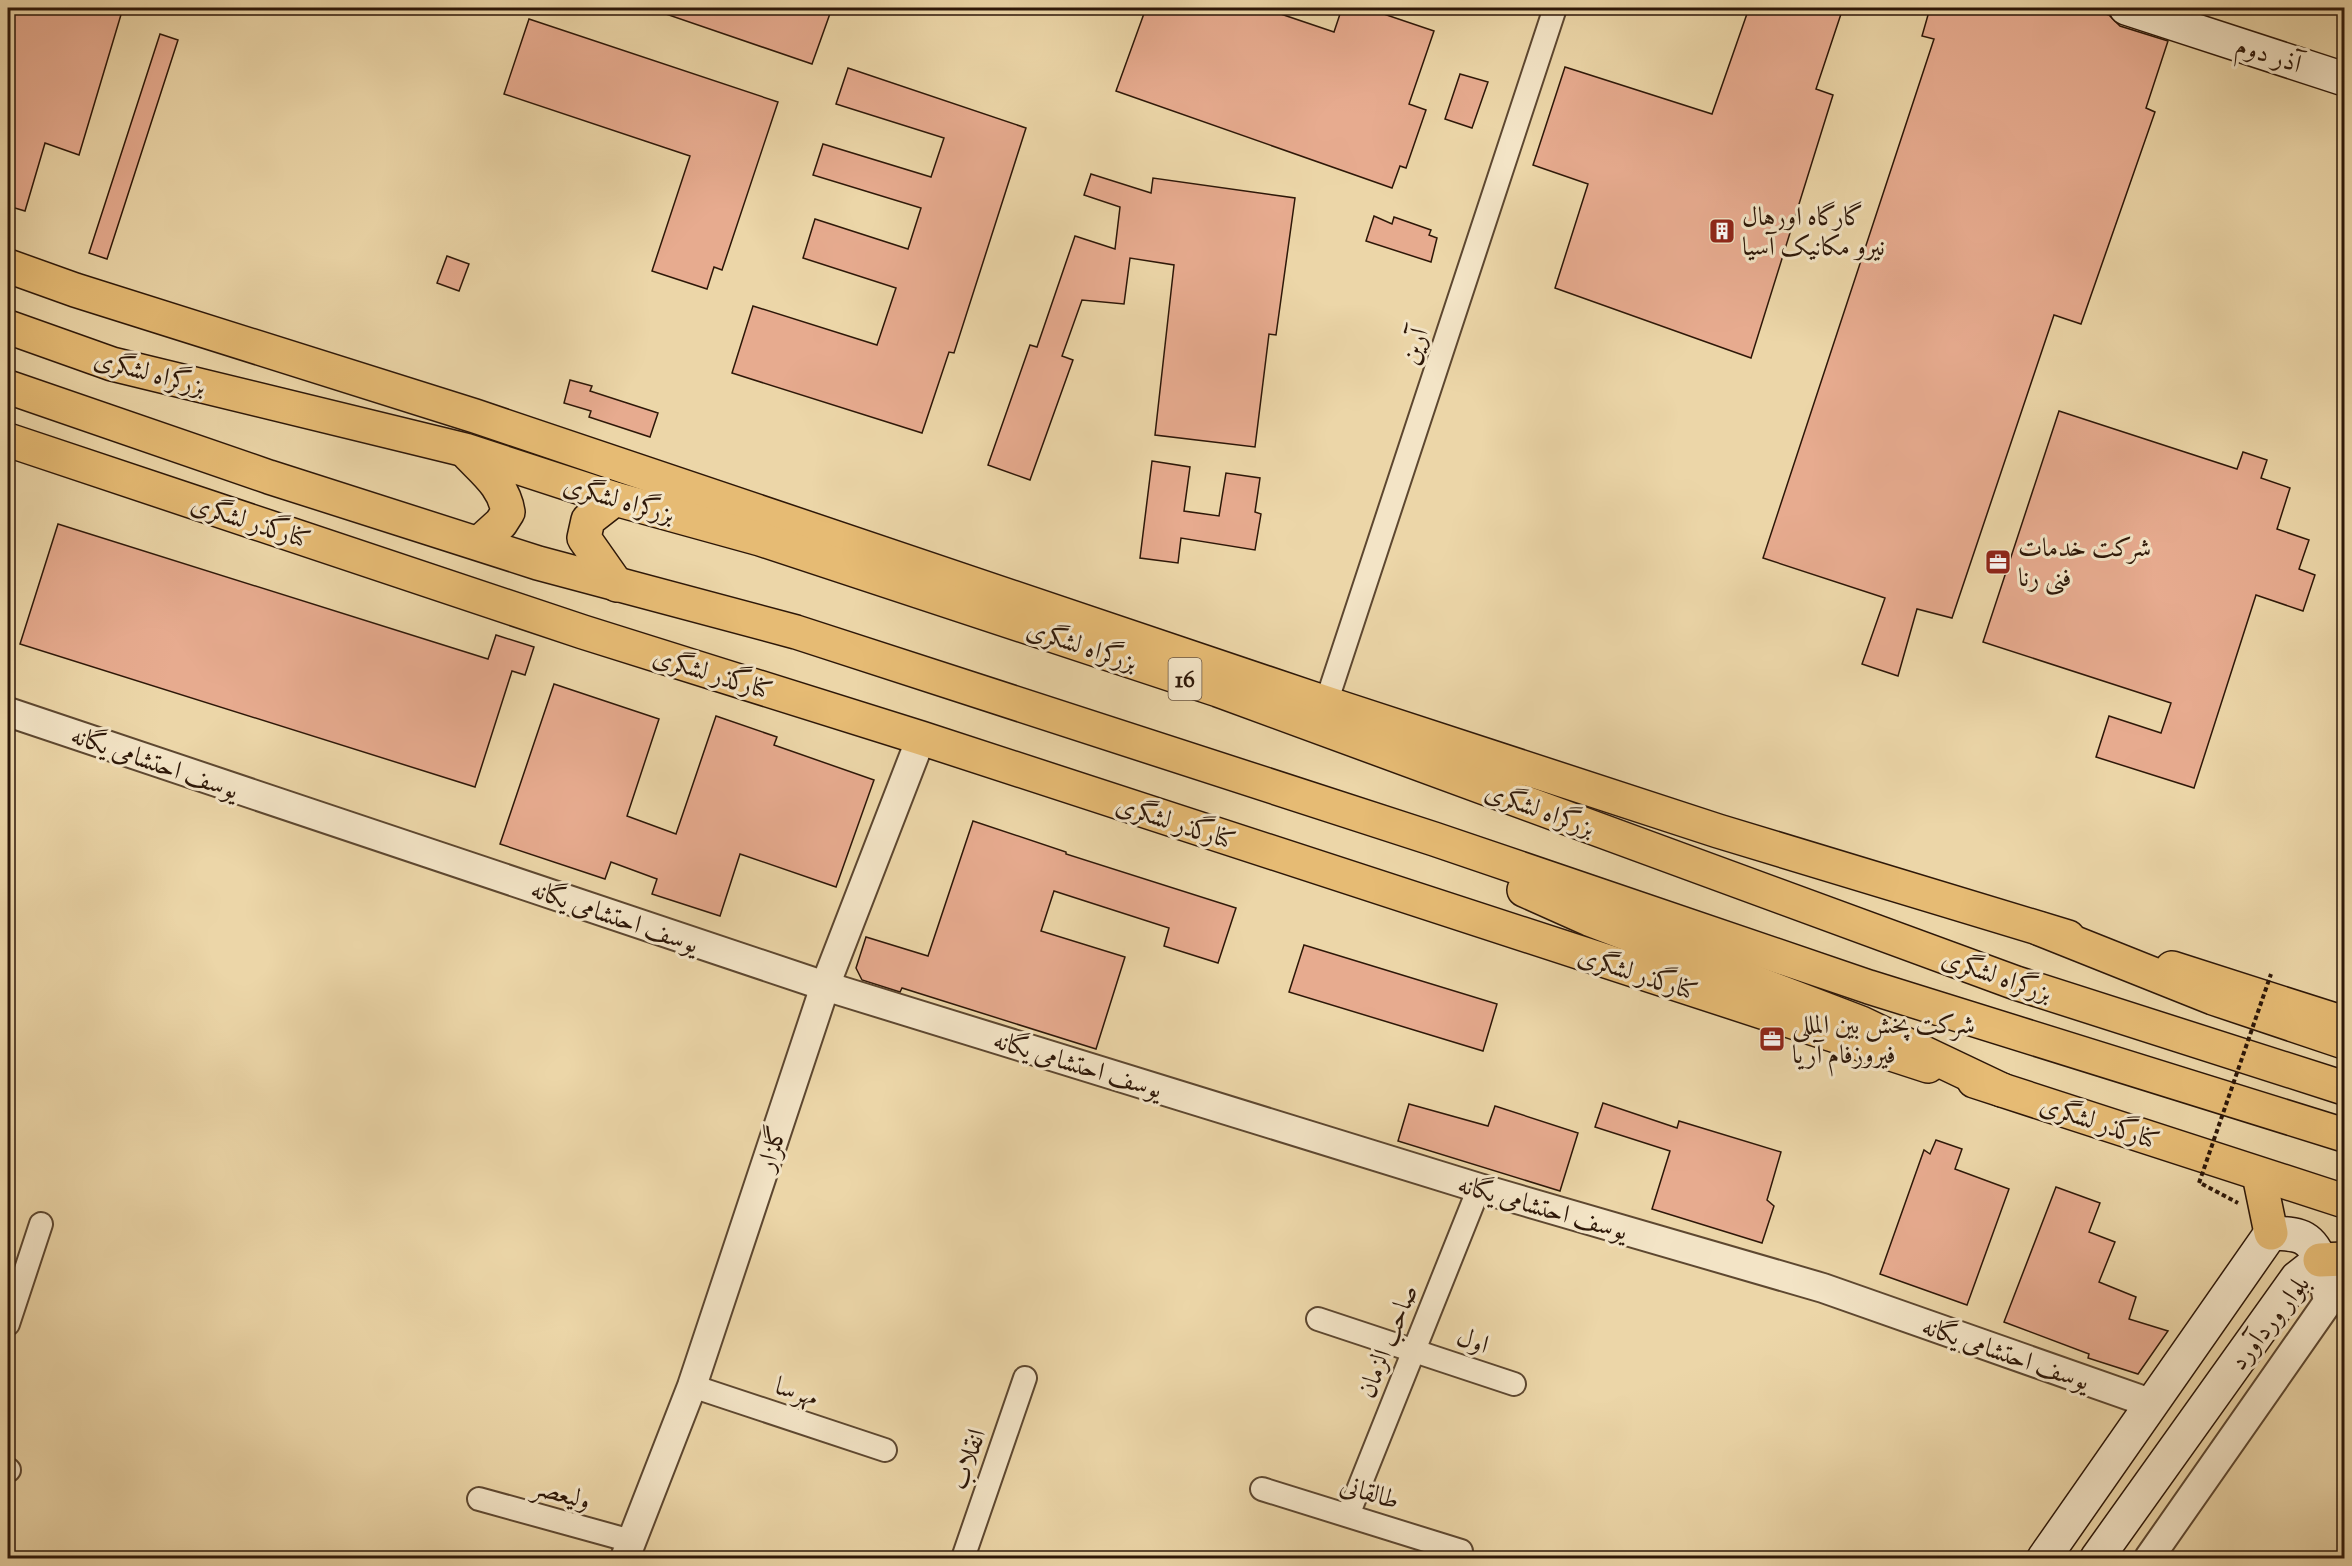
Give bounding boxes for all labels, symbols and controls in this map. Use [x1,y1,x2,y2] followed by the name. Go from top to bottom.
[2230,28,2308,87] street label: آذر دوم
[1742,200,1885,267] place label: گارگاه اورهال نیرو مکانیک آسیا
[1707,216,1737,246] building icon: گارگاه اورهال نیرو مکانیک آسیا
[1393,321,1440,370] street label: آرین
[89,341,210,407] street label: بزرگراه لشگری
[558,467,679,535] street label: بزرگراه لشگری
[186,485,315,560] street label: کنارگذر لشگری
[2018,531,2151,598] place label: شرکت خدمات فنی رنا
[1983,547,2013,577] office icon: شرکت خدمات فنی رنا
[1021,611,1142,683] street label: بزرگراه لشگری
[648,638,777,711] street label: کنارگذر لشگری
[1168,658,1202,700] road number: 16
[65,718,245,811] street label: یوسف احتشامی یگانه
[1479,774,1600,848] street label: بزرگراه لشگری
[1111,786,1240,861] street label: کنارگذر لشگری
[525,872,705,965] street label: یوسف احتشامی یگانه
[1573,937,1702,1012] street label: کنارگذر لشگری
[1936,940,2057,1014] street label: بزرگراه لشگری
[1792,1008,1975,1077] place label: شرکت پخش بین المللی فیروزفام آریا
[988,1023,1168,1110] street label: یوسف احتشامی یگانه
[1757,1024,1787,1054] office icon: شرکت پخش بین المللی فیروزفام آریا
[2035,1086,2164,1161] street label: کنارگذر لشگری
[748,1122,798,1179] street label: گلزار
[1453,1167,1634,1252] street label: یوسف احتشامی یگانه
[2222,1268,2320,1379] street label: بلوار وردآورد
[1350,1280,1429,1404] street label: صاحب الزمان
[1916,1309,2096,1402] street label: یوسف احتشامی یگانه
[1451,1320,1493,1365] street label: اول
[770,1369,823,1418] street label: مهرسا
[942,1424,997,1495] street label: انقلاب
[1335,1468,1403,1521] street label: طالقانی
[525,1469,594,1521] street label: ولیعصر

